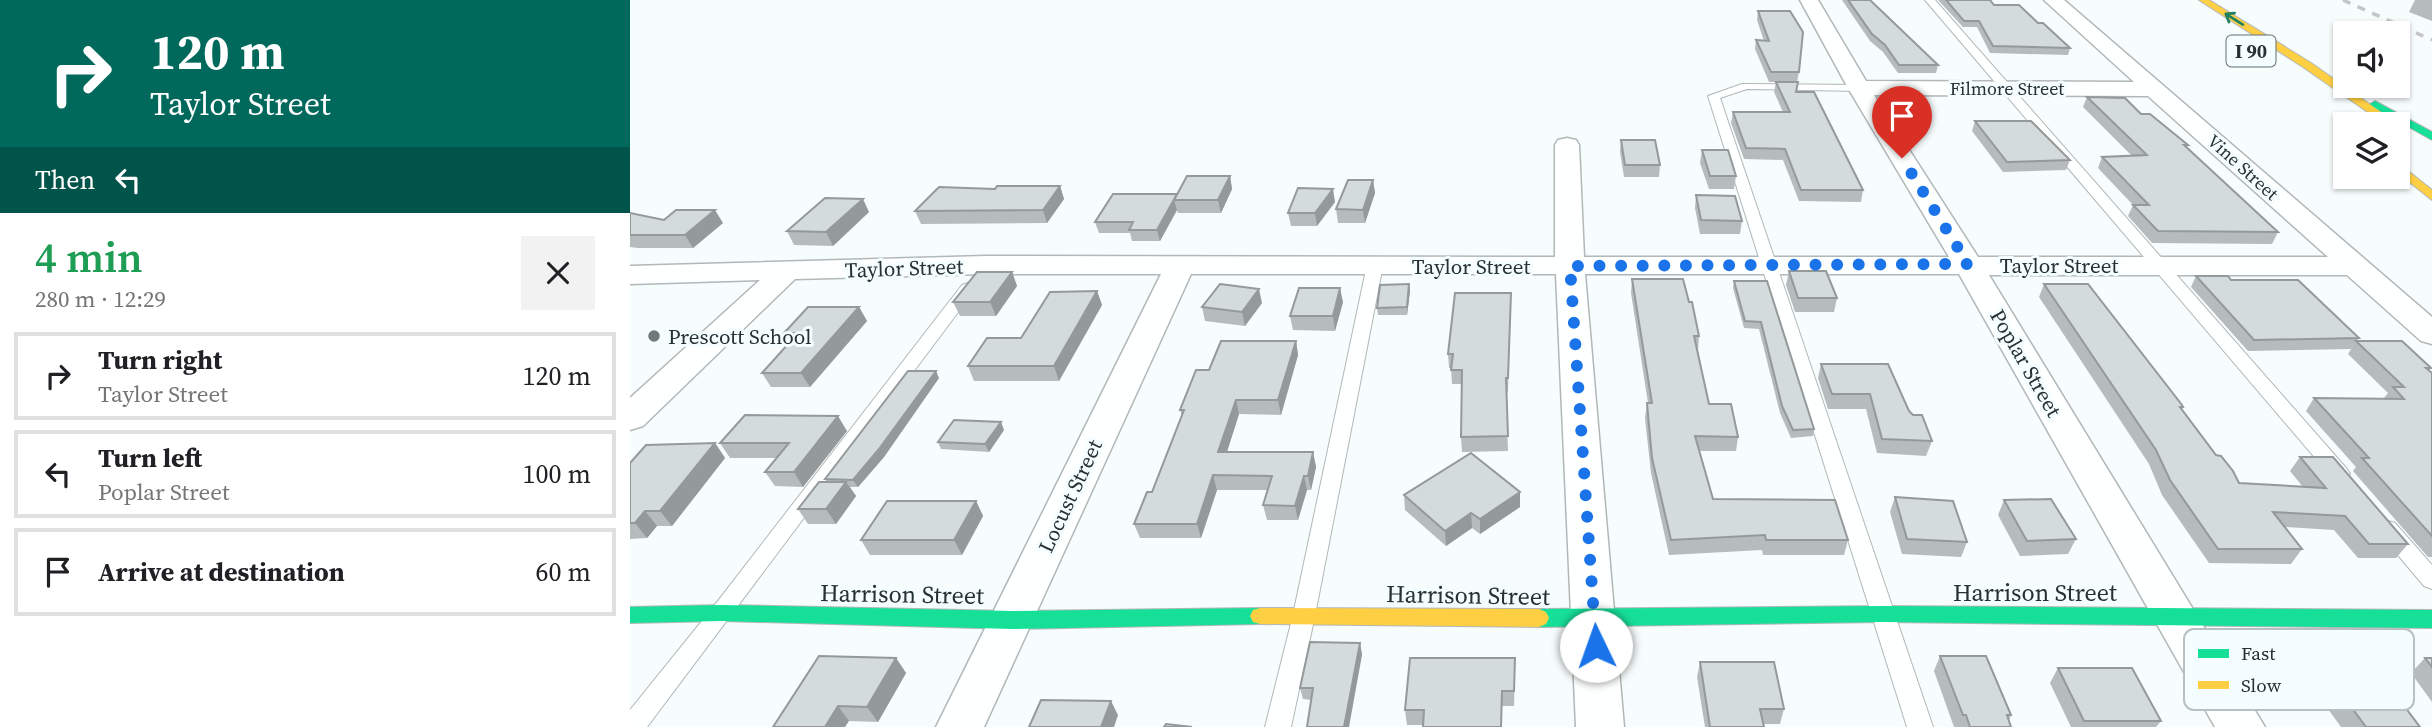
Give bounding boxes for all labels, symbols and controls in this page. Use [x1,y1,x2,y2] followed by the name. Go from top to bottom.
[2225,12,2245,26] one-way arrow
[150,18,285,85] text: 120 m
[2333,21,2410,189] map controls
[2333,21,2410,98] button: sound
[35,28,126,119] icon: right
[2226,36,2276,66] road number: I 90
[1950,76,2064,101] street label: Filmore Street
[150,82,331,126] text: Taylor Street
[1872,86,1932,158] pin
[1883,97,1921,135] icon: arrive
[2333,112,2410,189] button: layers
[2202,128,2284,206] street label: Vine Street
[109,161,147,199] icon: left
[35,162,95,198] text: Then
[35,228,143,286] text: 4 min
[521,236,595,310] button: close
[844,251,964,285] street label: Taylor Street
[2000,251,2118,280] street label: Taylor Street
[1412,252,1530,281] street label: Taylor Street
[35,283,166,315] text: 280 m · 12:29
[1983,304,2069,422] street label: Poplar Street
[668,322,811,351] place label: Prescott School
[646,328,662,344] marker: Prescott School
[98,342,222,378] text: Turn right
[39,357,77,395] icon: right
[523,358,591,394] text: 120 m
[98,378,228,410] text: Taylor Street
[1031,435,1109,557] street label: Locust Street
[98,440,202,476] text: Turn left
[39,455,77,493] icon: left
[523,456,591,492] text: 100 m
[98,476,229,508] text: Poplar Street
[39,553,77,591] icon: arrive
[98,554,345,590] text: Arrive at destination
[536,554,591,590] text: 60 m
[820,576,984,612] street label: Harrison Street
[1953,576,2117,609] street label: Harrison Street
[1386,577,1550,613] street label: Harrison Street
[1559,609,1633,683] position arrow
[2184,629,2414,710] legend
[2241,640,2276,666] text: Fast
[2241,672,2282,698] text: Slow

